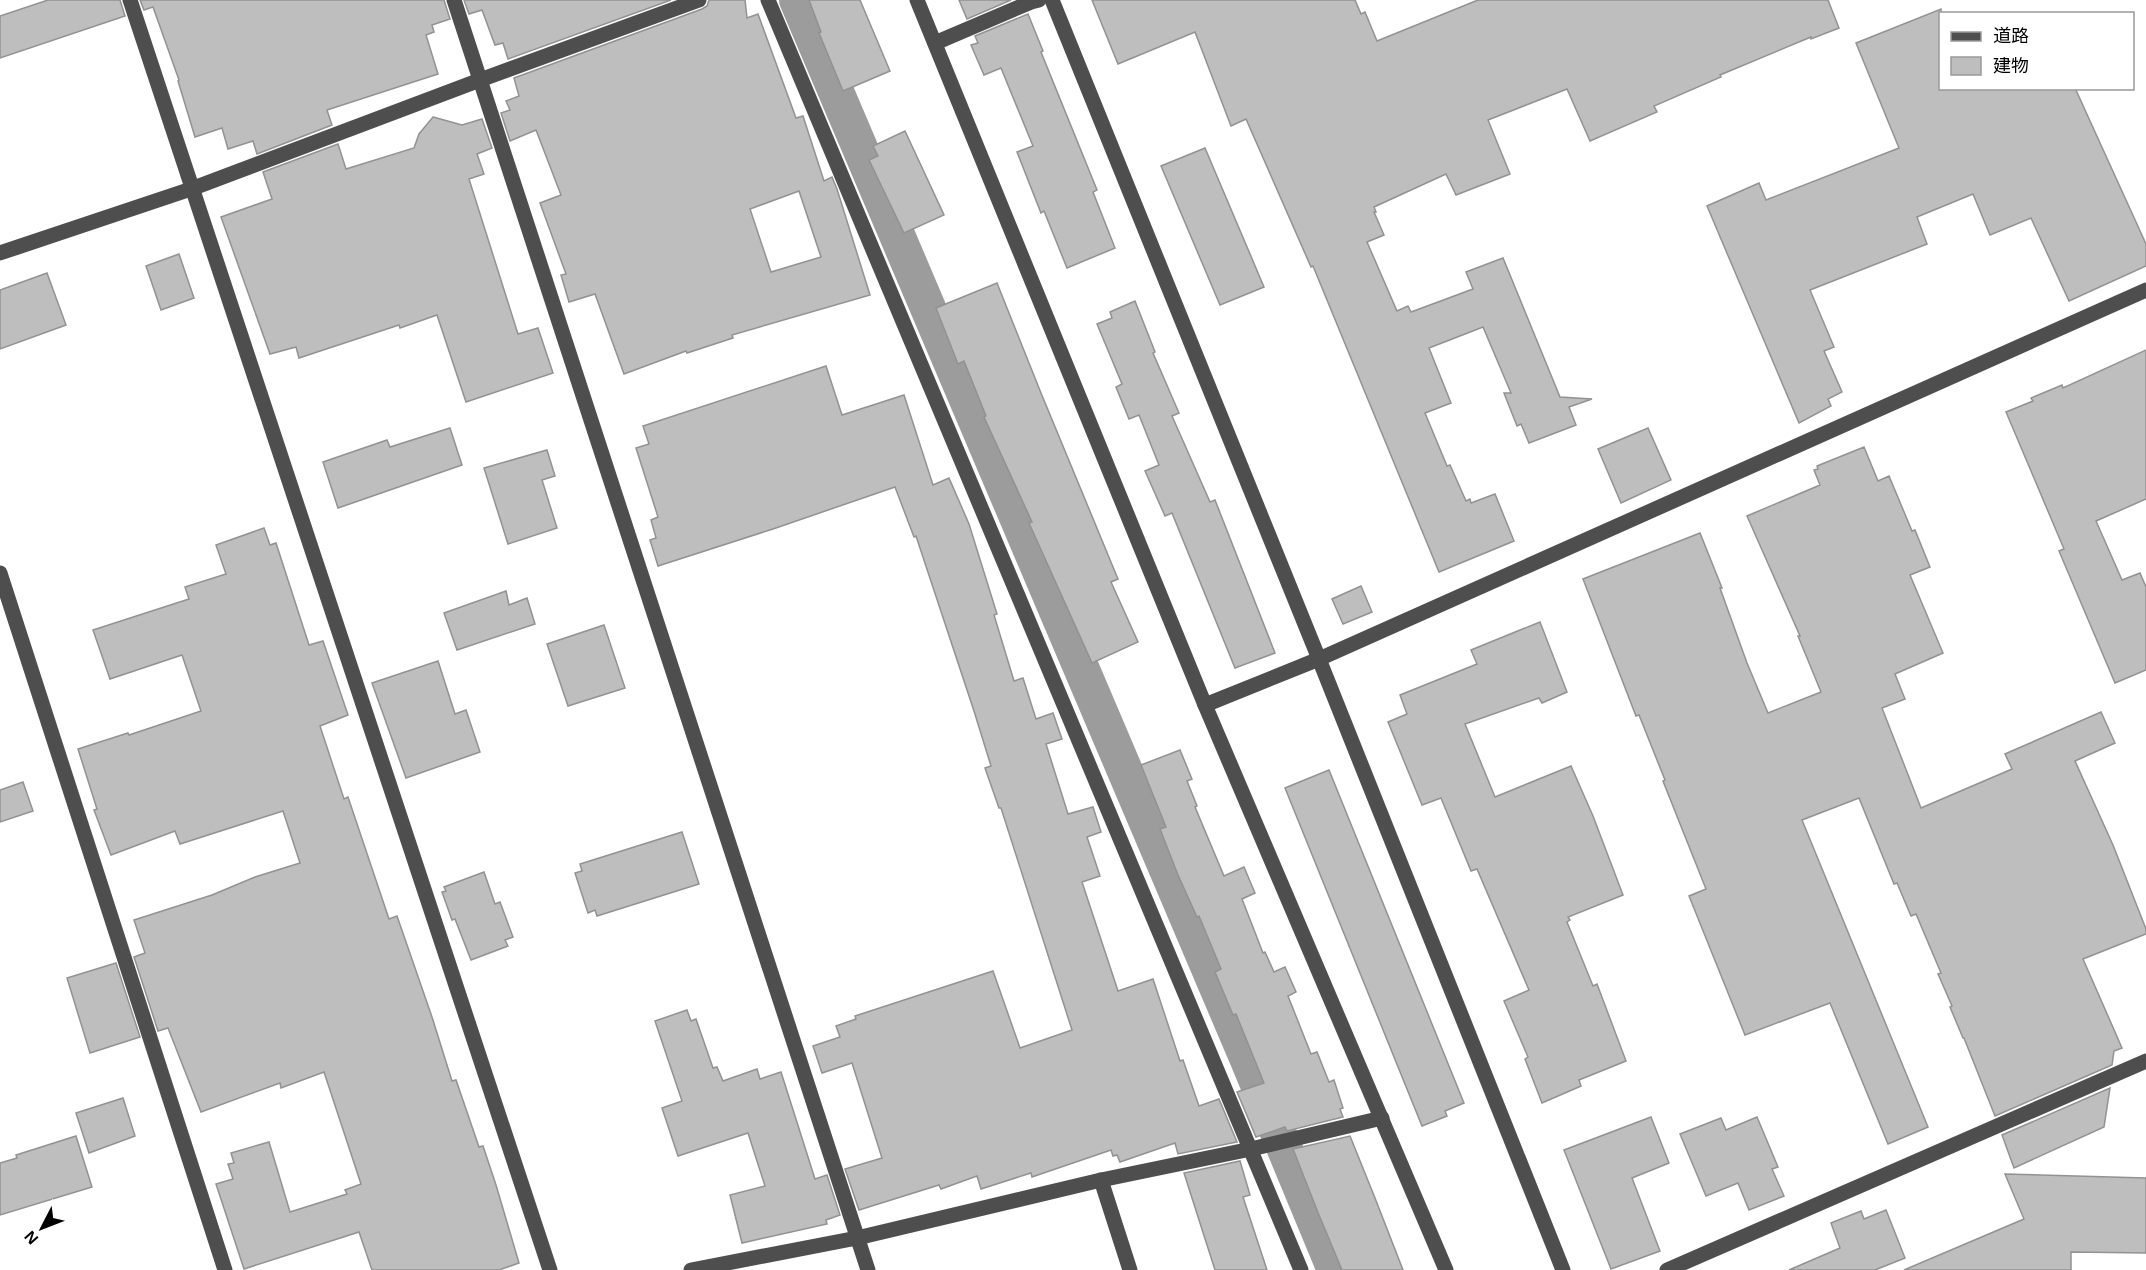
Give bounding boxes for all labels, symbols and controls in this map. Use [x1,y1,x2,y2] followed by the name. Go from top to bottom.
[1939,12,2134,90] legend
[1993,26,2029,46] text: 道路
[1993,56,2029,76] text: 建物
[12,1198,72,1258] north arrow
[21,1228,41,1248] text: N

